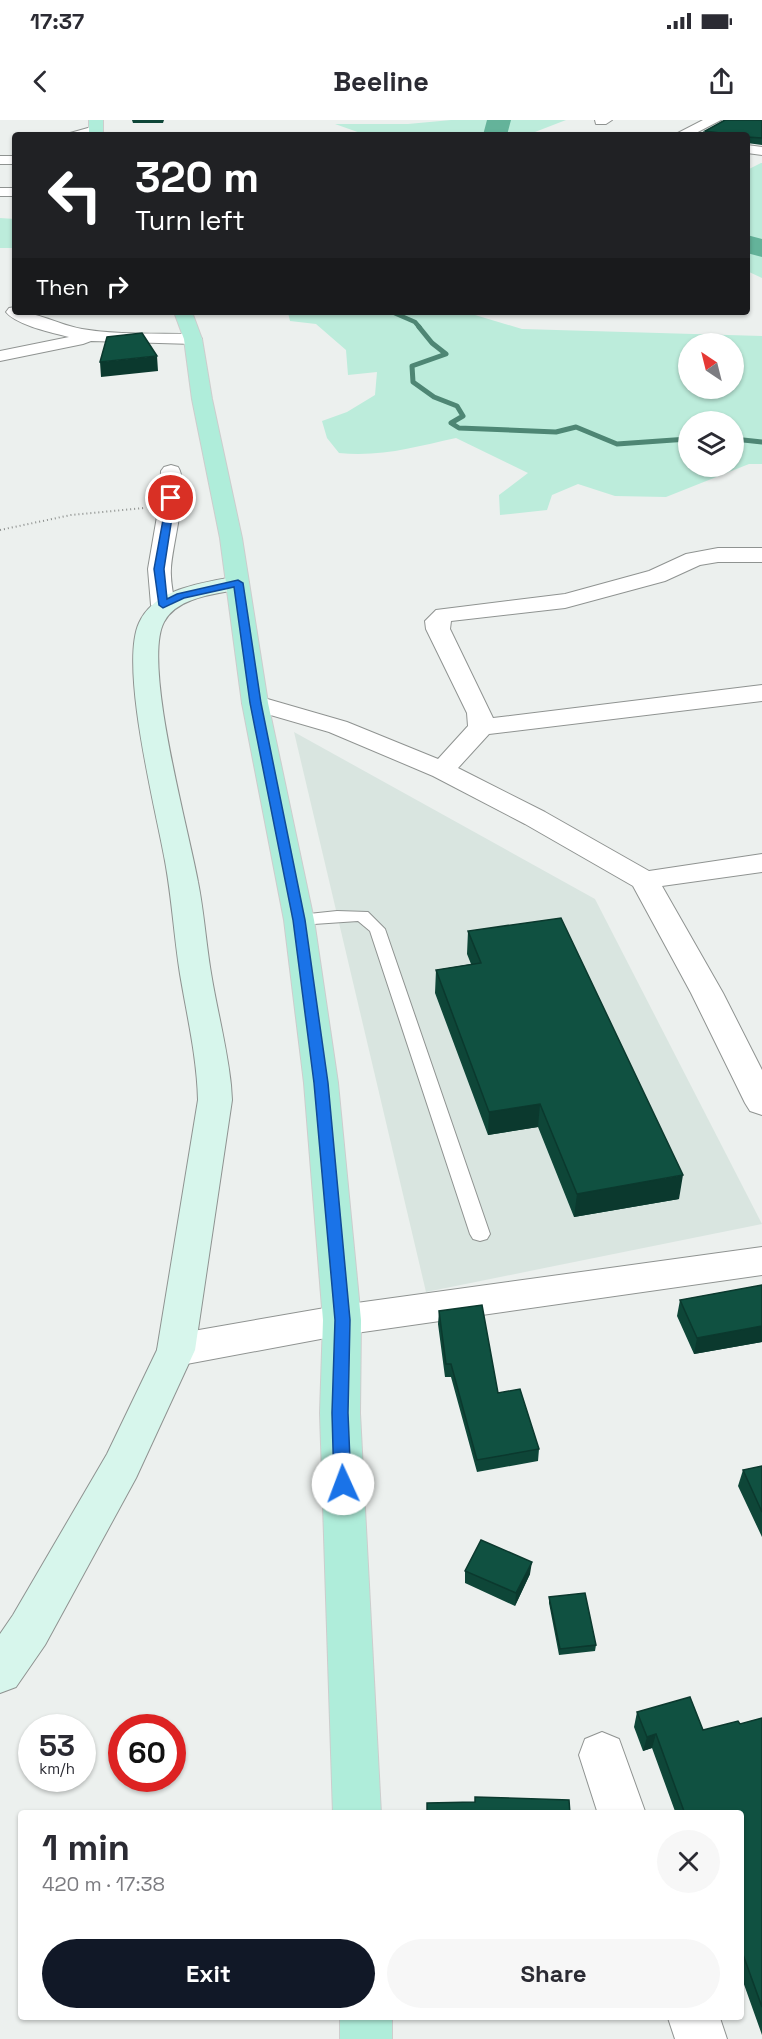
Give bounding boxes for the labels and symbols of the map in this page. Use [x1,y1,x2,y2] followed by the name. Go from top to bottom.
[678,333,744,399] north arrow
[145,472,196,523] pin
[311,1452,375,1516] position arrow
[108,1714,186,1792] speed limit sign: 60

